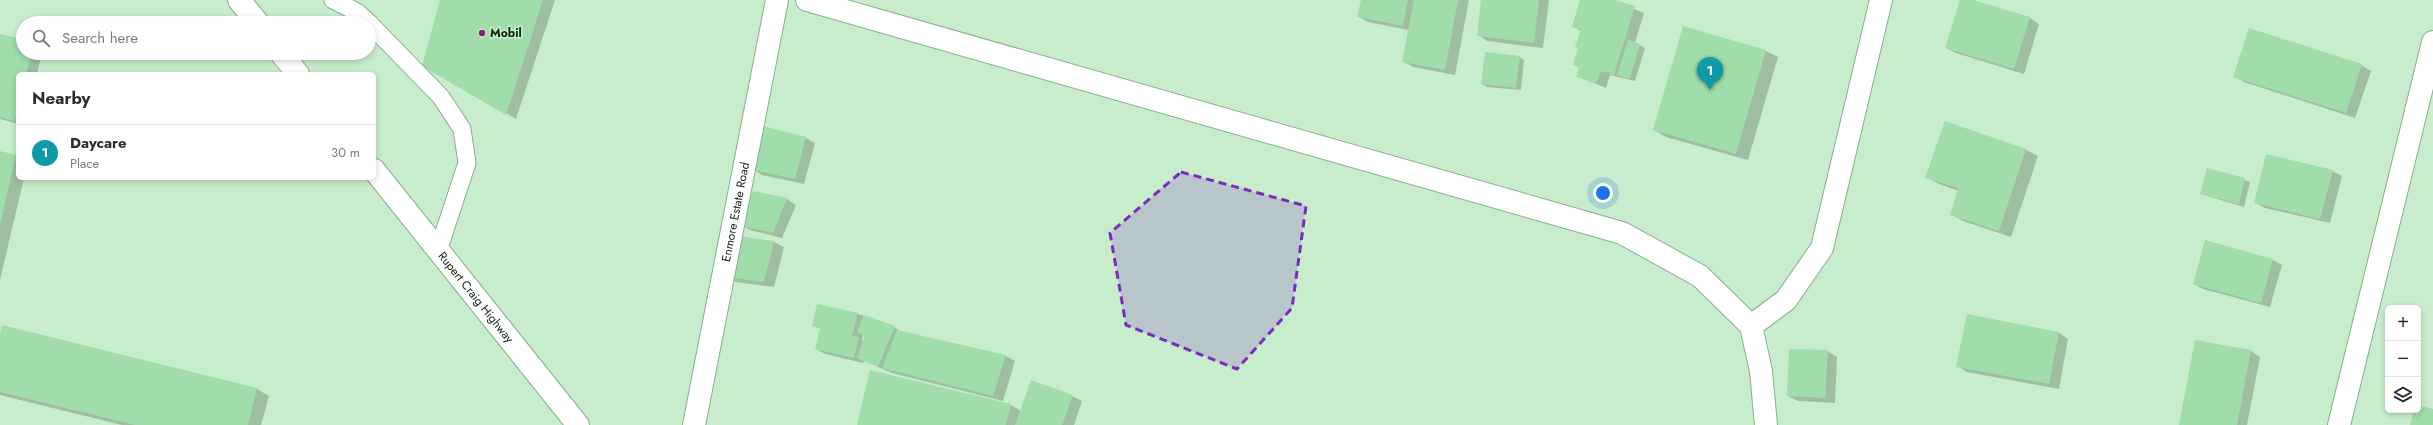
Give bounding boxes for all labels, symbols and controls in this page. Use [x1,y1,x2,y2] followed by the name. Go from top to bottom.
[16,16,376,60] search box
[490,24,522,42] place label: Mobil
[30,27,52,49] icon: search
[62,27,138,49] text: Search here
[477,28,487,38] marker: Mobil
[1697,57,1723,90] pin: 1
[32,86,90,110] text: Nearby
[70,132,127,154] text: Daycare
[42,143,48,162] text: 1
[331,143,360,162] text: 30 m
[70,154,99,173] text: Place
[717,161,754,263] street label: Enmore Estate Road
[1593,183,1613,203] your location
[434,248,518,347] street label: Rupert Craig Highway
[2385,305,2421,413] map controls
[2385,305,2421,341] button: +
[2385,341,2421,377] button: −
[2385,377,2421,413] button: layers

